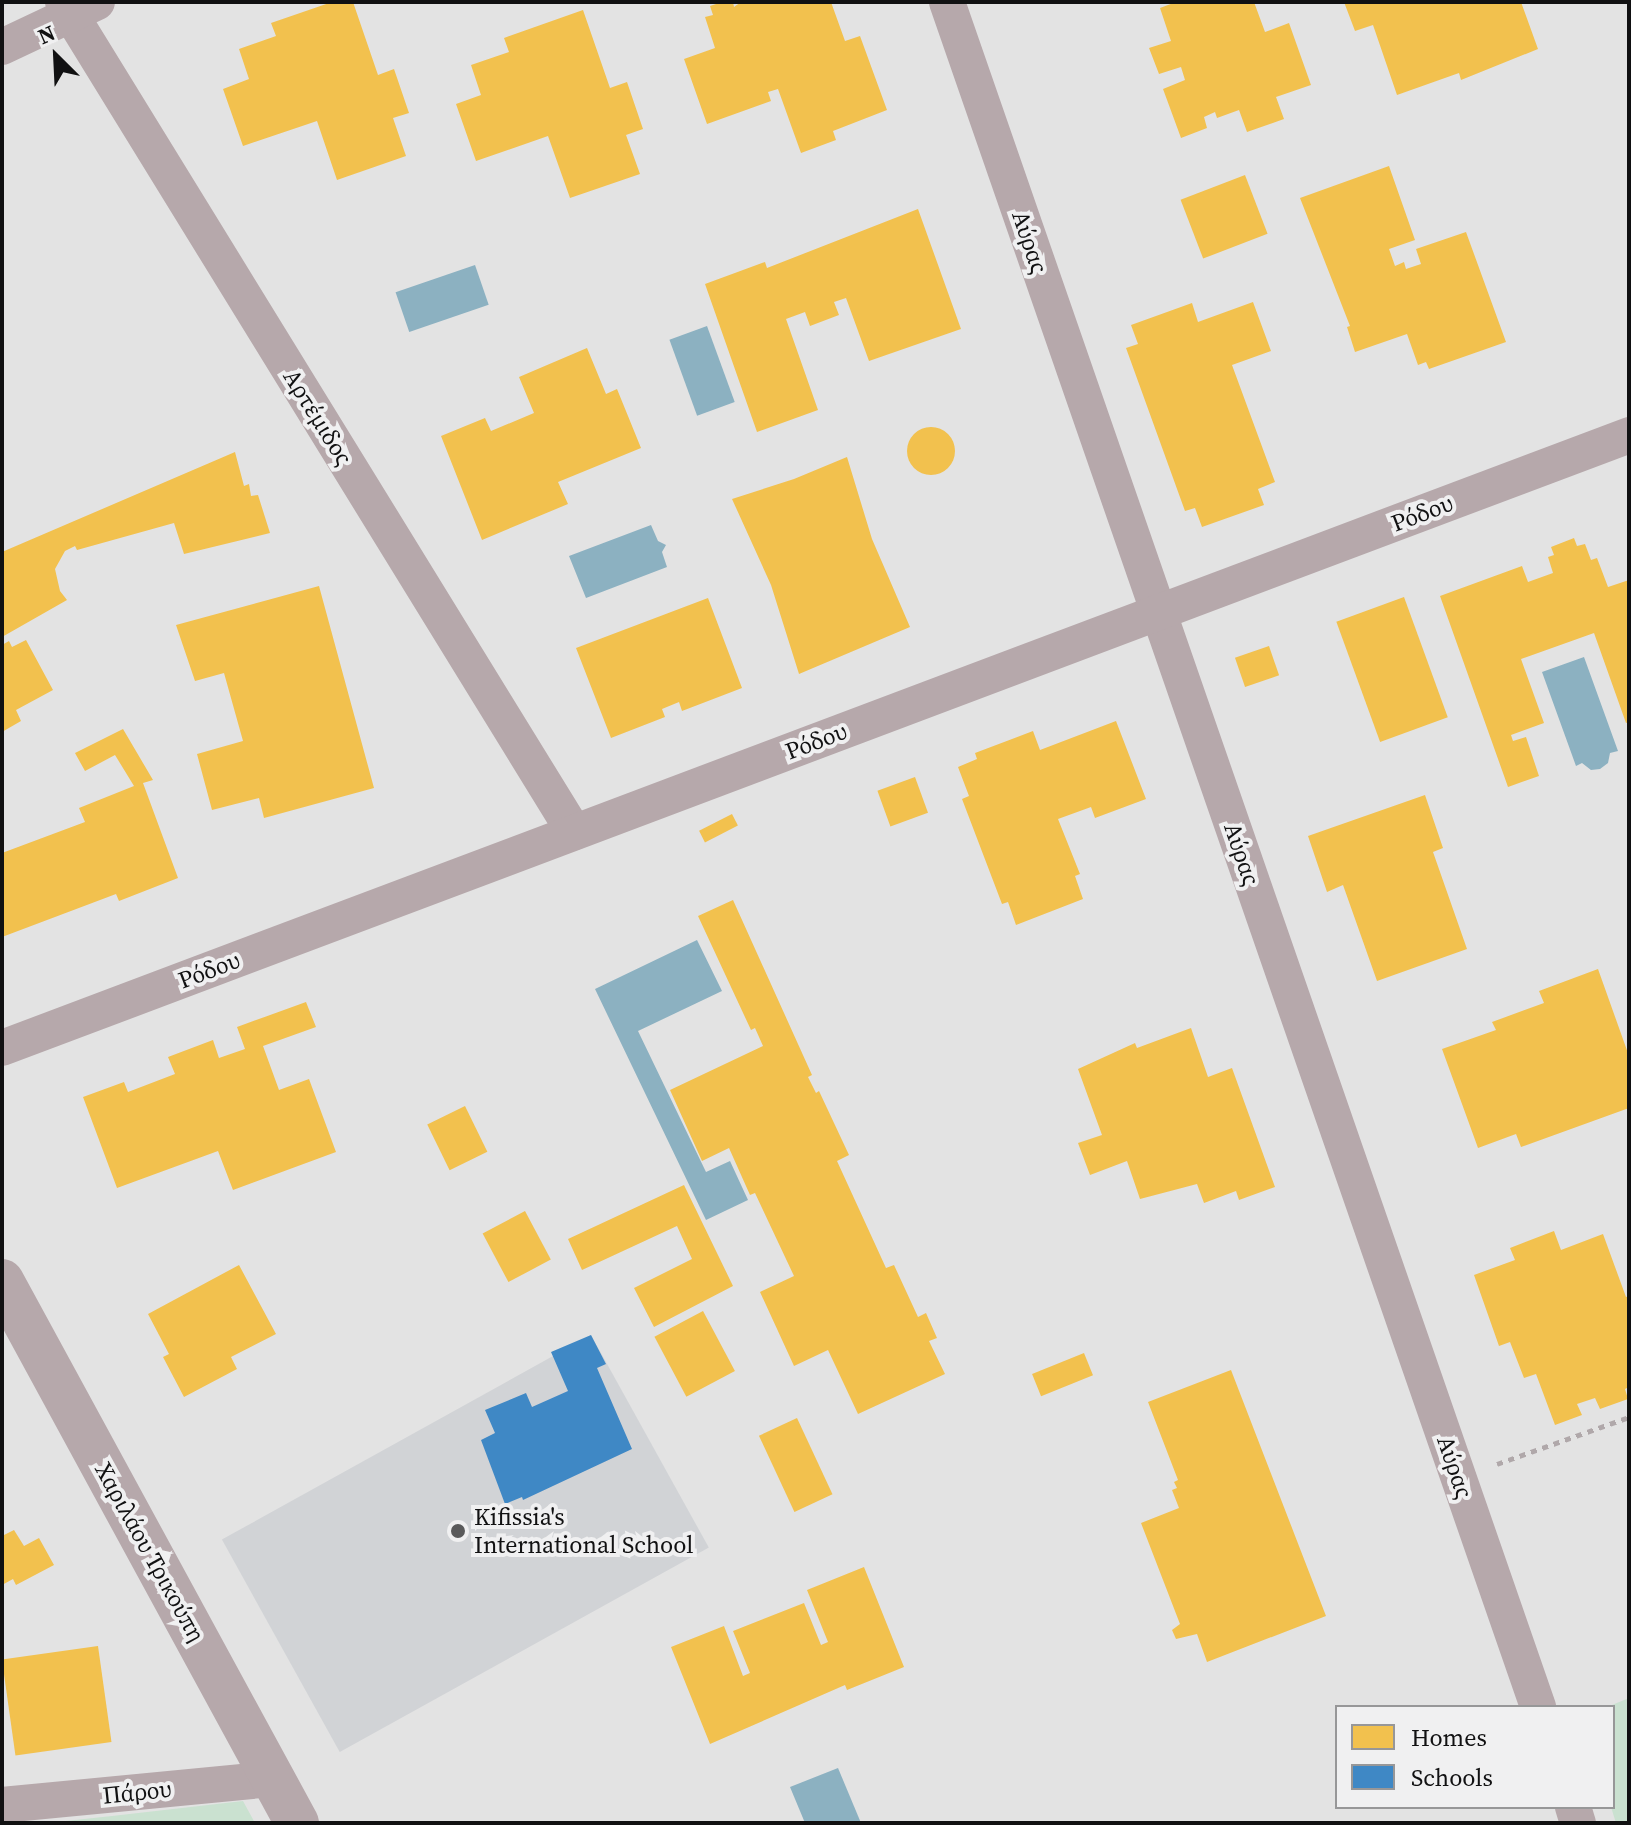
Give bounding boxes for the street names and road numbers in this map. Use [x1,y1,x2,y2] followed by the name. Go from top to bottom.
[1006,207,1054,277] street label: Αύρας
[277,364,359,470] street label: Αρτέμιδος
[1387,488,1457,538] street label: Ρόδου
[781,716,851,766] street label: Ρόδου
[1218,819,1266,889] street label: Αύρας
[174,945,244,995] street label: Ρόδου
[1431,1432,1479,1502] street label: Αύρας
[89,1457,211,1647] street label: Χαριλάου Τρικούπη
[101,1774,173,1810] street label: Πάρου

